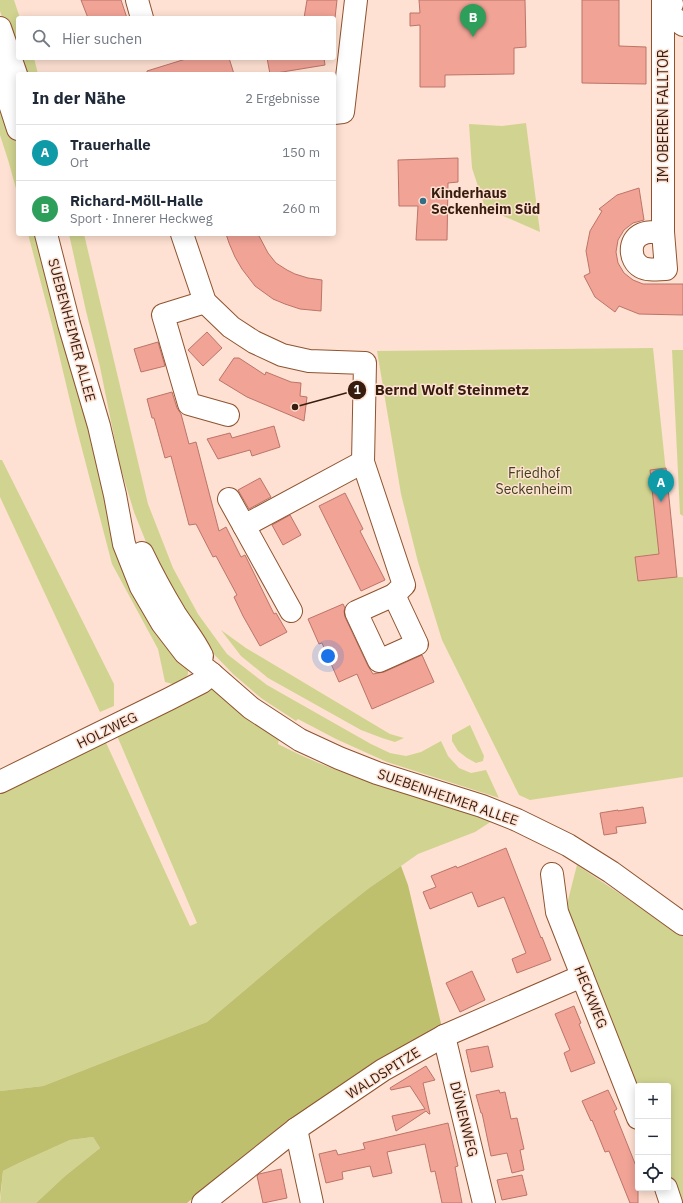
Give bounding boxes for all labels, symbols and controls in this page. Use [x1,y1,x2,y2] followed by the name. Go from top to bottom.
[460,4,486,37] pin: B
[16,16,336,60] search box
[30,27,52,49] icon: search
[62,29,142,48] text: Hier suchen
[654,49,672,183] street label: IM OBEREN FALLTOR
[32,87,126,109] text: In der Nähe
[245,90,320,107] text: 2 Ergebnisse
[70,135,151,154] text: Trauerhalle
[41,144,49,161] text: A
[282,144,320,161] text: 150 m
[70,154,89,171] text: Ort
[431,184,540,218] place label: Kinderhaus Seckenheim Süd
[70,191,203,210] text: Richard-Möll-Halle
[418,196,428,206] marker: Kinderhaus Seckenheim Süd
[41,200,49,217] text: B
[282,200,320,217] text: 260 m
[70,210,213,227] text: Sport · Innerer Heckweg
[44,256,100,404] street label: SUEBENHEIMER ALLEE
[347,376,537,403] callout: Bernd Wolf Steinmetz
[375,380,529,399] text: Bernd Wolf Steinmetz
[353,382,361,397] text: 1
[496,464,573,498] park label: Friedhof Seckenheim
[648,469,674,502] pin: A
[318,646,338,666] your location
[74,708,140,752] street label: HOLZWEG
[375,764,521,830] street label: SUEBENHEIMER ALLEE
[570,963,612,1031] street label: HECKWEG
[343,1043,423,1103] street label: WALDSPITZE
[446,1079,482,1159] street label: DÜNENWEG
[635,1083,671,1191] map controls
[635,1083,671,1119] button: +
[635,1119,671,1155] button: −
[635,1155,671,1191] button: locate

